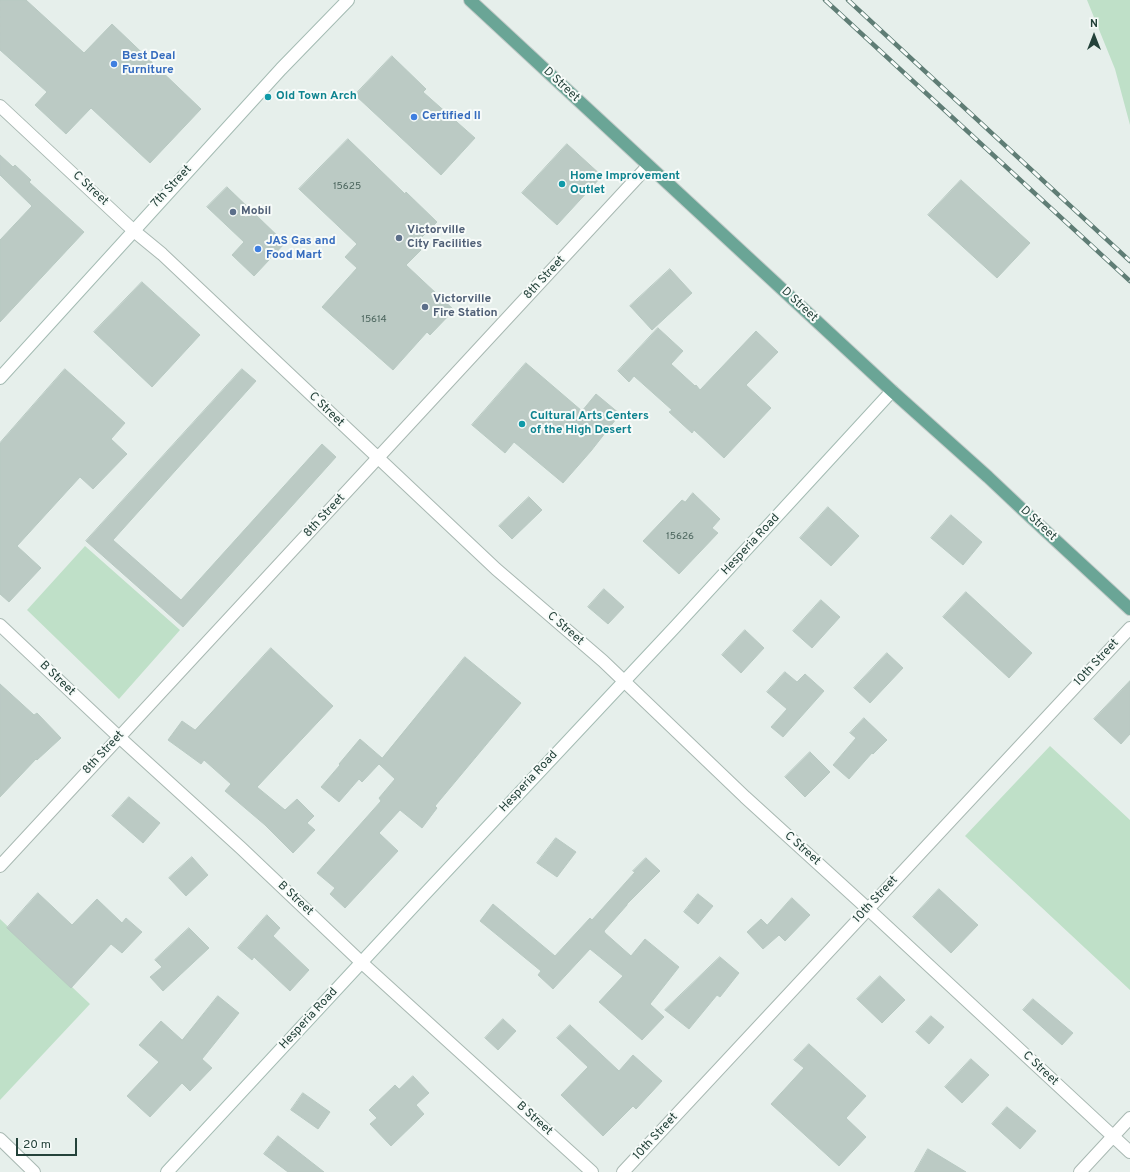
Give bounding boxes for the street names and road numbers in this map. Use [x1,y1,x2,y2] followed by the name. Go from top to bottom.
[540,65,582,105] street label: D Street
[149,163,195,211] street label: 7th Street
[69,169,111,209] street label: C Street
[521,253,569,303] street label: 8th Street
[778,285,820,325] street label: D Street
[305,390,347,430] street label: C Street
[301,491,349,541] street label: 8th Street
[1017,504,1059,544] street label: D Street
[719,511,783,579] street label: Hesperia Road
[544,609,586,649] street label: C Street
[1072,636,1122,690] street label: 10th Street
[36,659,78,699] street label: B Street
[80,728,128,778] street label: 8th Street
[497,748,561,816] street label: Hesperia Road
[781,829,823,869] street label: C Street
[851,873,901,927] street label: 10th Street
[274,879,316,919] street label: B Street
[277,985,341,1053] street label: Hesperia Road
[1019,1049,1061,1089] street label: C Street
[513,1099,555,1139] street label: B Street
[631,1110,681,1164] street label: 10th Street

